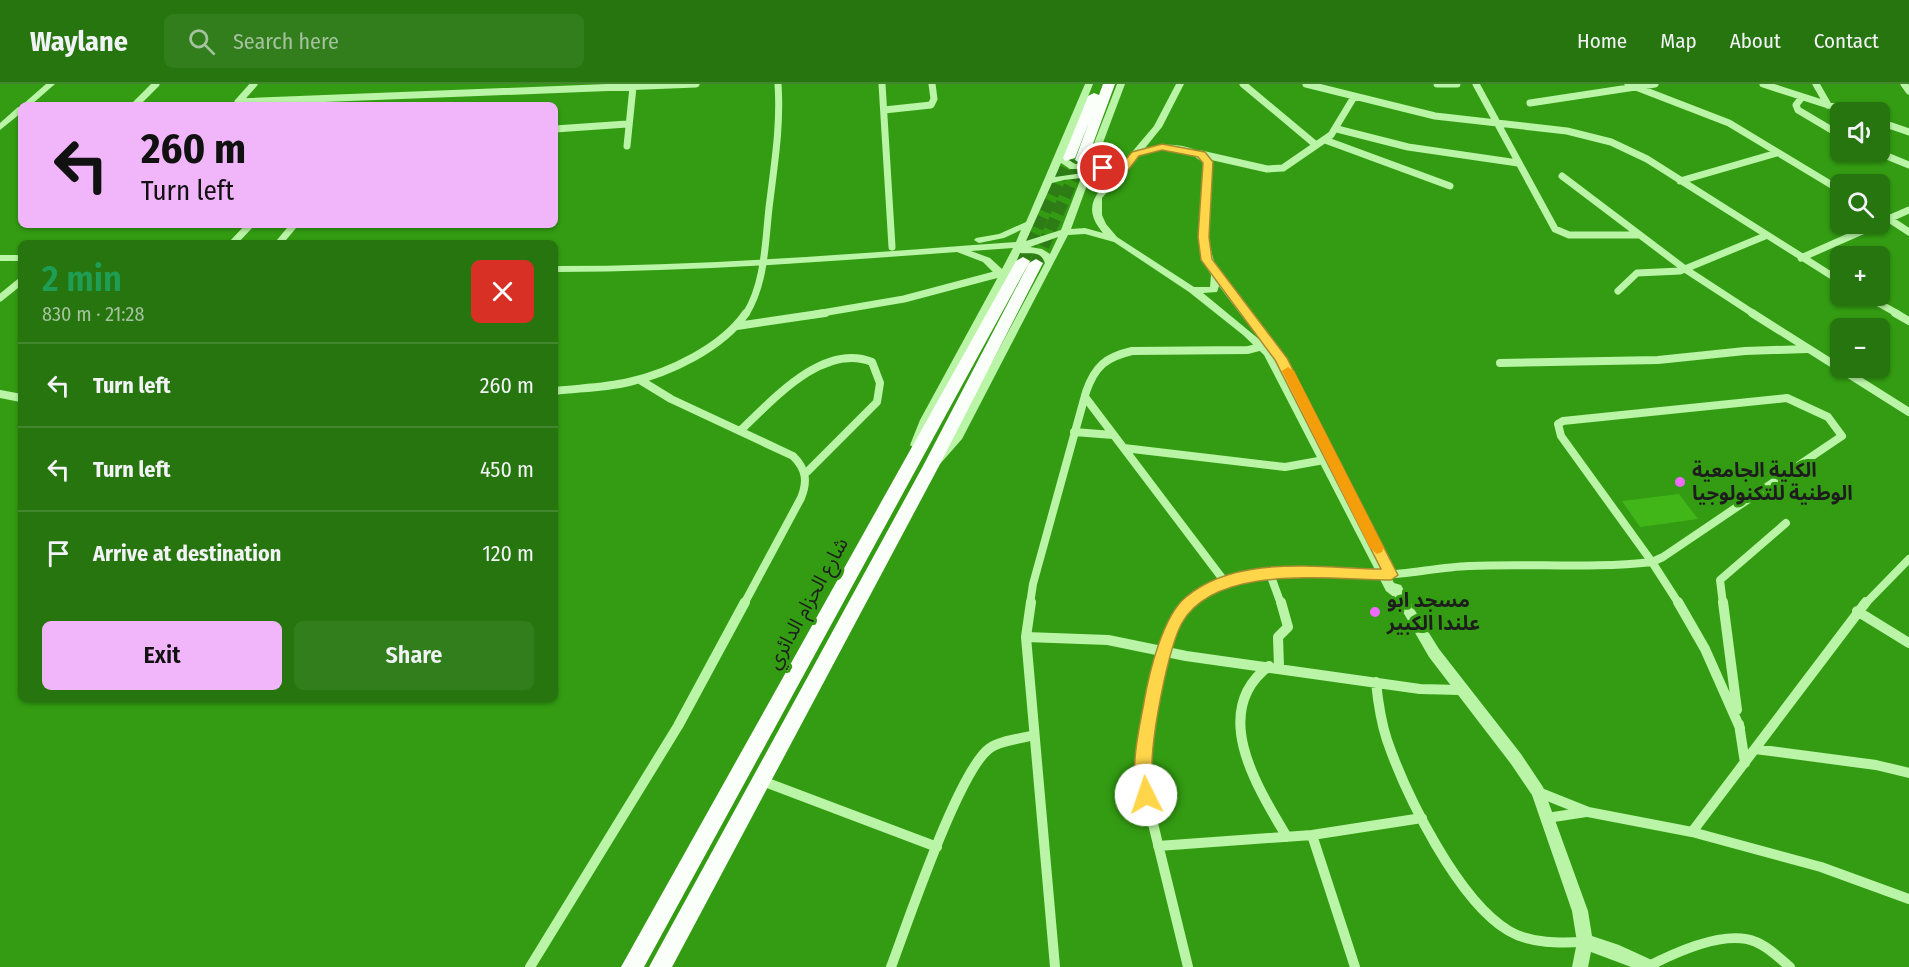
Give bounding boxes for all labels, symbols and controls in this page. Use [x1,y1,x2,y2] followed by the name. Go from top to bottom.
[164,14,584,68] search box
[30,25,128,58] text: Waylane
[185,25,218,58] icon: search
[233,28,339,55] text: Search here
[1577,28,1627,54] text: Home
[1660,28,1697,54] text: Map
[1730,28,1781,54] text: About
[1814,28,1879,54] text: Contact
[1830,102,1890,378] map controls
[1830,102,1890,162] button: sound
[141,124,246,174] text: 260 m
[42,126,120,204] icon: left
[1077,142,1128,193] pin
[1086,151,1119,184] icon: arrive
[1830,174,1890,234] button: search
[141,175,234,207] text: Turn left
[1830,246,1890,306] button: +
[42,257,122,301] text: 2 min
[471,260,534,323] button: close
[42,302,144,326] text: 830 m · 21:28
[1830,318,1890,378] button: −
[42,369,75,402] icon: left
[93,372,171,399] text: Turn left
[480,372,534,399] text: 260 m
[42,453,75,486] icon: left
[93,456,171,483] text: Turn left
[480,456,534,483] text: 450 m
[1692,458,1853,505] place label: الكلية الجامعية الوطنية للتكنولوجيا
[1673,475,1687,489] marker: الكلية الجامعية الوطنية للتكنولوجيا
[761,533,856,675] street label: شارع الحزام الدائري
[42,537,75,570] icon: arrive
[93,540,281,567] text: Arrive at destination
[482,540,534,567] text: 120 m
[1386,588,1480,635] place label: مسجد ابو علندا الكبير
[1368,605,1382,619] marker: مسجد ابو علندا الكبير
[42,621,282,690] button: Exit
[294,621,534,690] button: Share
[1114,763,1178,827] position arrow

